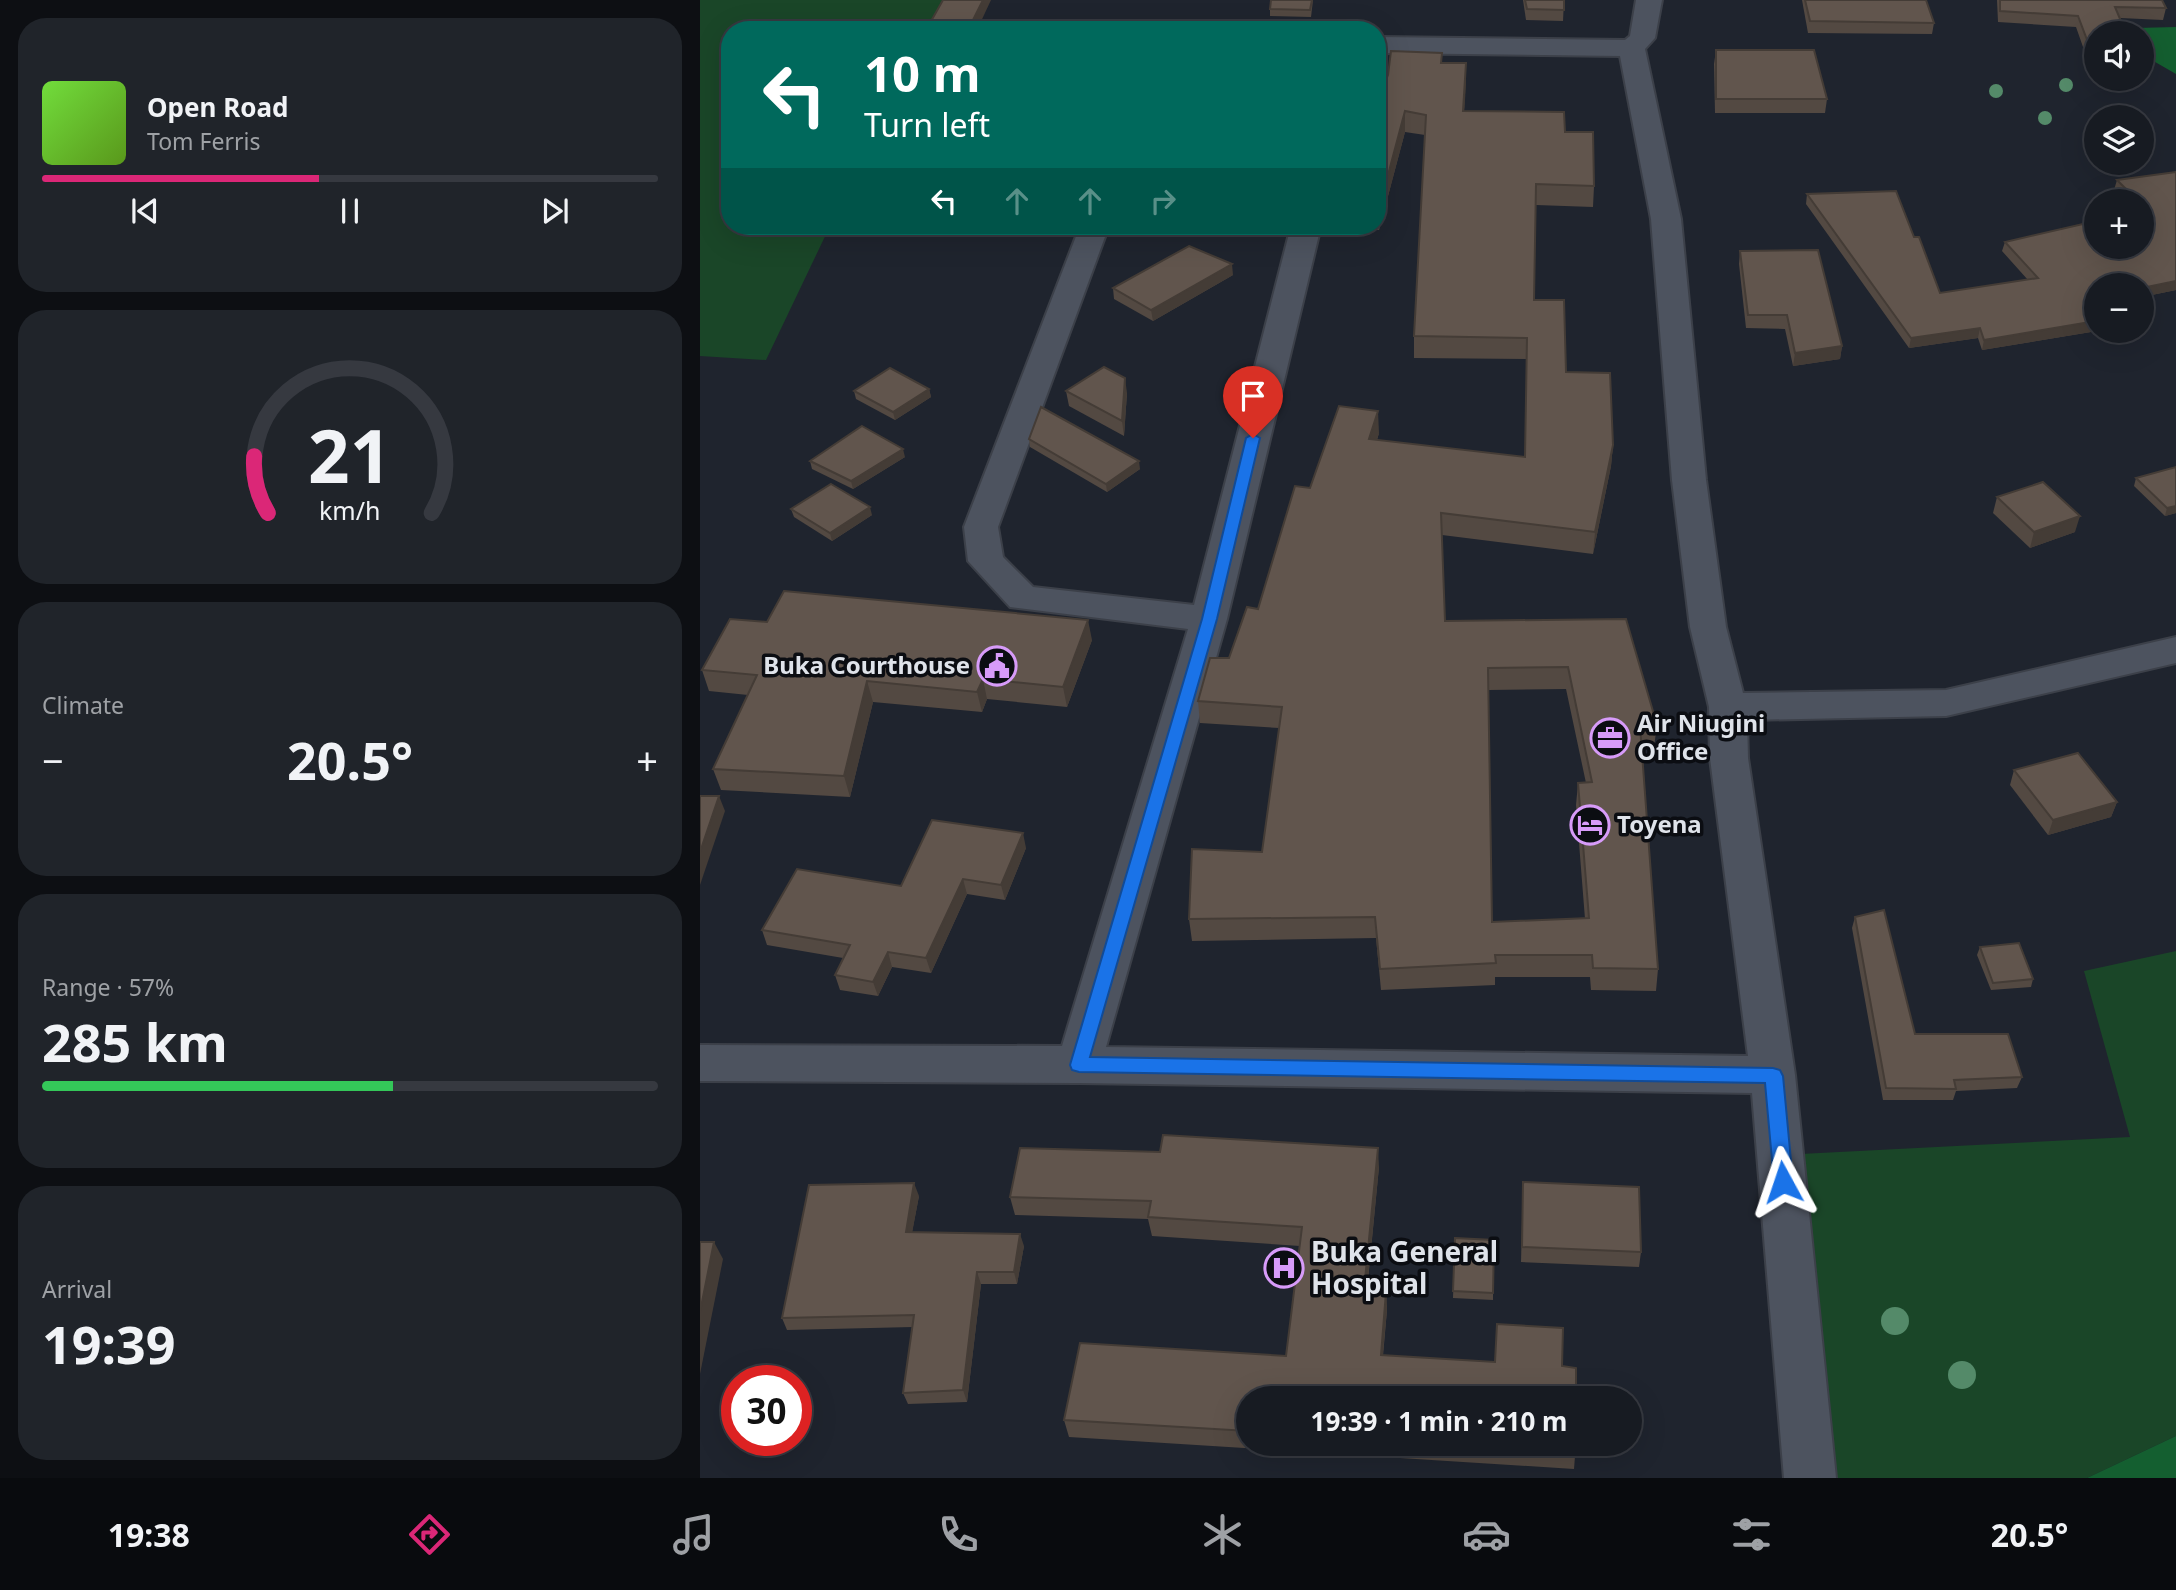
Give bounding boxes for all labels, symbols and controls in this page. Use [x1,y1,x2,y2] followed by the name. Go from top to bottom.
[2084,21,2154,343] map controls
[2084,21,2154,91] button: sound
[864,40,981,106] text: 10 m
[749,49,840,140] icon: left
[147,89,289,125] text: Open Road
[864,103,990,146] text: Turn left
[2084,105,2154,175] button: layers
[147,125,260,157] text: Tom Ferris
[925,182,963,220] icon: left
[998,182,1036,220] icon: ahead
[1071,182,1109,220] icon: ahead
[1144,182,1182,220] icon: right
[2084,189,2154,259] button: +
[126,192,164,230] icon: previous
[331,192,369,230] icon: pause
[536,192,574,230] icon: next
[2084,273,2154,343] button: −
[1223,366,1283,438] pin
[1234,377,1272,415] icon: arrive
[308,405,392,504] text: 21
[319,493,381,527] text: km/h
[976,645,1018,687] public building icon: Buka Courthouse
[763,648,970,681] place label: Buka Courthouse
[42,689,124,721] text: Climate
[1637,706,1765,767] place label: Air Niugini Office
[1589,717,1631,759] office icon: Air Niugini Office
[287,724,413,795] text: 20.5°
[42,734,64,786] text: −
[636,734,658,786] text: +
[1569,804,1611,846] hotel icon: Toyena
[1617,807,1702,840] place label: Toyena
[42,971,174,1003] text: Range · 57%
[42,1006,228,1077] text: 285 km
[1746,1145,1820,1219] position arrow
[1311,1232,1498,1302] place label: Buka General Hospital
[1263,1247,1305,1289] hospital icon: Buka General Hospital
[42,1273,112,1305] text: Arrival
[42,1308,176,1379] text: 19:39
[721,1365,812,1456] speed limit sign: 30
[1311,1403,1567,1439] text: 19:39 · 1 min · 210 m
[405,1510,454,1559] icon: directions
[669,1510,718,1559] icon: music
[934,1510,983,1559] icon: phone
[1198,1510,1247,1559] icon: climate
[1462,1510,1511,1559] icon: car
[1727,1510,1776,1559] icon: filters
[108,1513,190,1556] text: 19:38
[1991,1513,2068,1556] text: 20.5°

